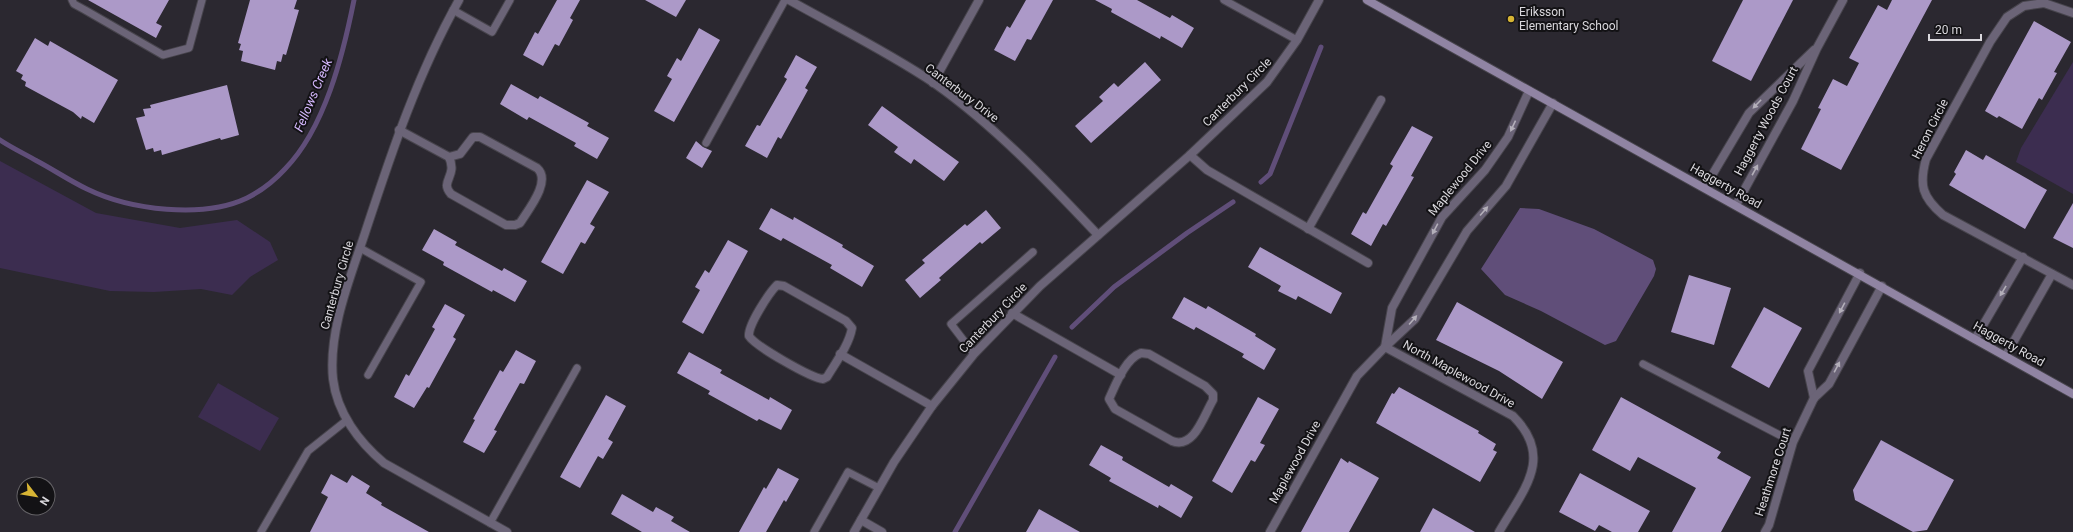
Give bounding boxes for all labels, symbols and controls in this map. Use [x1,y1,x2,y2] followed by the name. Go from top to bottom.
[1519,5,1619,33] place label: Eriksson Elementary School
[1506,14,1516,24] marker: Eriksson Elementary School
[1929,16,1981,42] scale bar
[1935,23,1962,37] text: 20 m
[1200,55,1274,129] street label: Canterbury Circle
[291,56,335,134] water label: Fellows Creek
[922,61,1002,125] street label: Canterbury Drive
[1731,64,1801,178] street label: Haggerty Woods Court
[1909,97,1951,161] street label: Heron Circle
[1753,99,1762,109] one-way arrow
[1510,120,1516,132] one-way arrow
[1425,138,1495,218] street label: Maplewood Drive
[1688,161,1764,211] street label: Haggerty Road
[1751,164,1758,176] one-way arrow
[1479,206,1488,217] one-way arrow
[1432,223,1439,235] one-way arrow
[318,239,356,331] street label: Canterbury Circle
[956,280,1030,356] street label: Canterbury Circle
[2000,285,2007,297] one-way arrow
[1839,302,1845,314] one-way arrow
[1409,315,1418,325] one-way arrow
[1971,319,2047,369] street label: Haggerty Road
[1401,337,1517,411] street label: North Maplewood Drive
[1834,362,1840,373] one-way arrow
[1266,418,1324,506] street label: Maplewood Drive
[1752,426,1794,518] street label: Heathmore Court
[16,476,56,516] north arrow
[36,494,52,508] text: N

